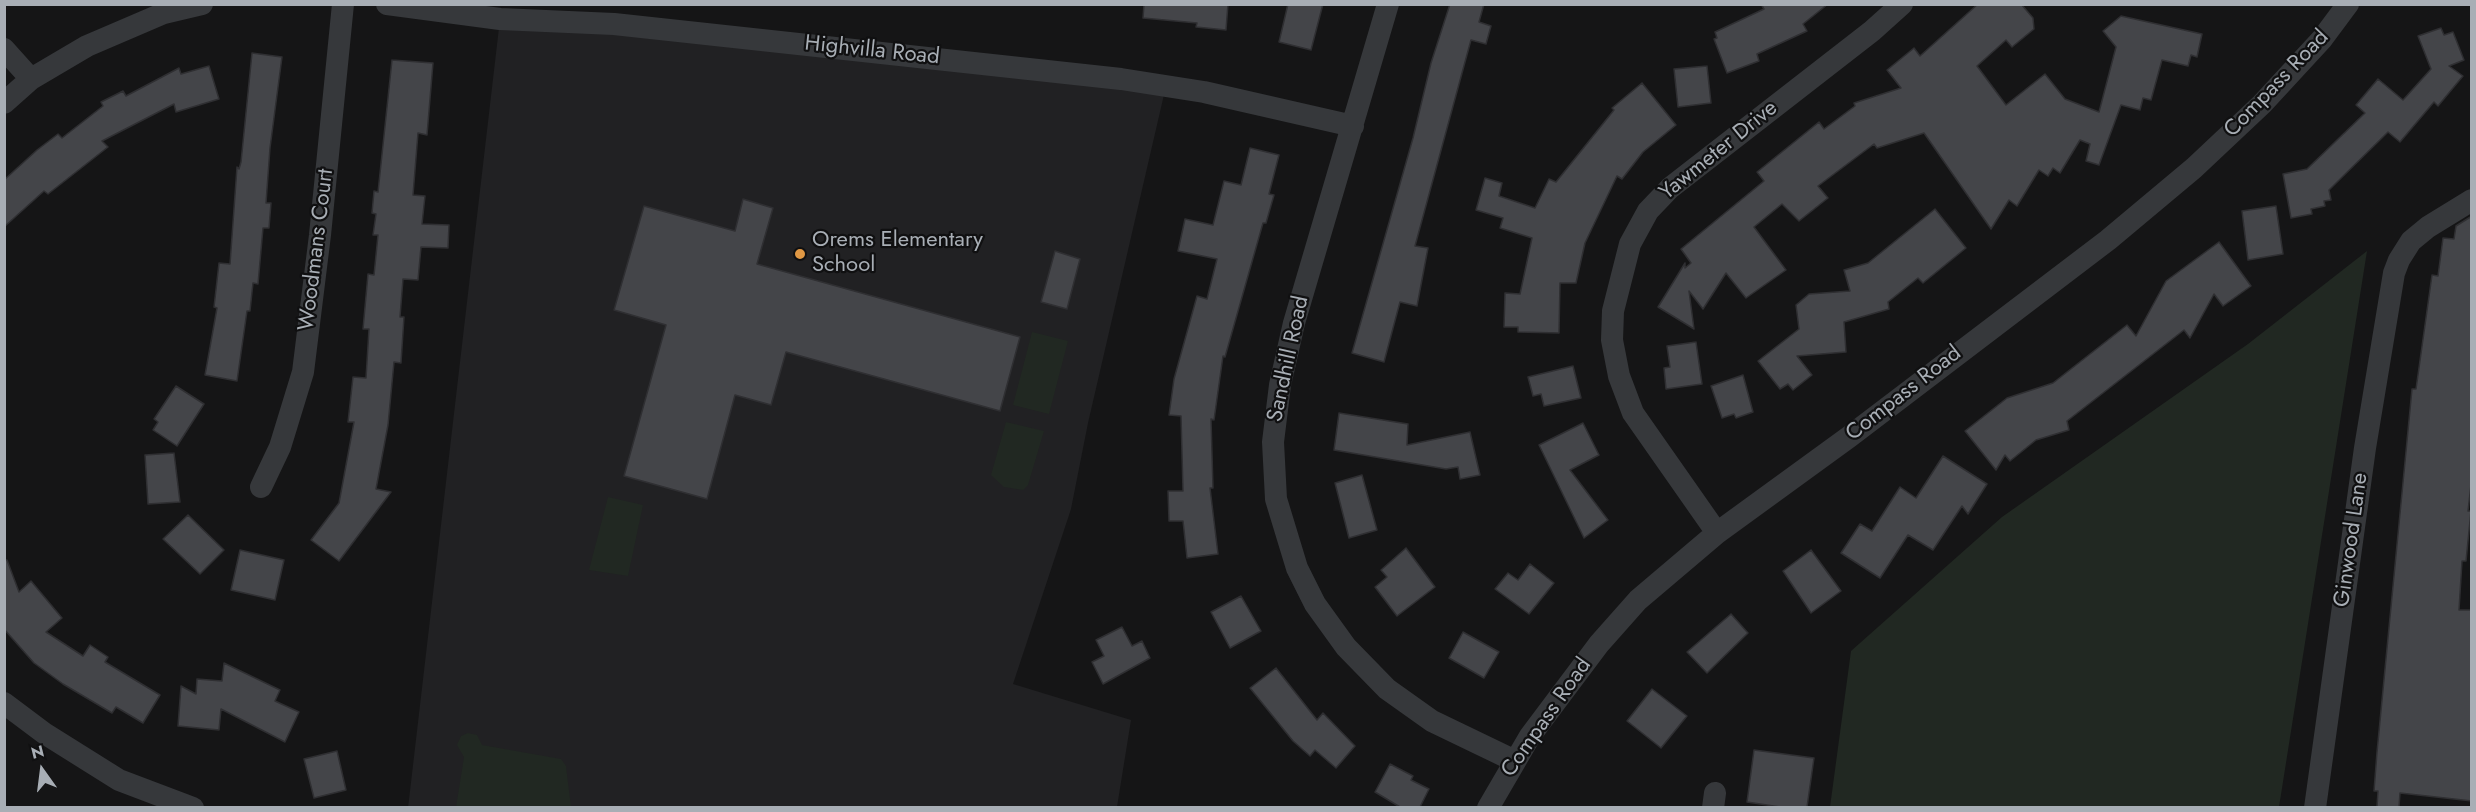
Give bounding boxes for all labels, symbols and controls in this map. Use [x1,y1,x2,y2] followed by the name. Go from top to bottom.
[2219,25,2335,143] street label: Compass Road
[803,31,941,71] street label: Highvilla Road
[1655,96,1783,206] street label: Yawmeter Drive
[294,168,340,332] street label: Woodmans Court
[812,228,983,280] place label: Orems Elementary School
[793,247,807,261] marker: Orems Elementary School
[1263,294,1315,424] street label: Sandhill Road
[1841,341,1967,447] street label: Compass Road
[2330,471,2374,609] street label: Ginwood Lane
[1496,653,1598,783] street label: Compass Road
[29,739,46,765] text: N
[12,740,72,800] north arrow

